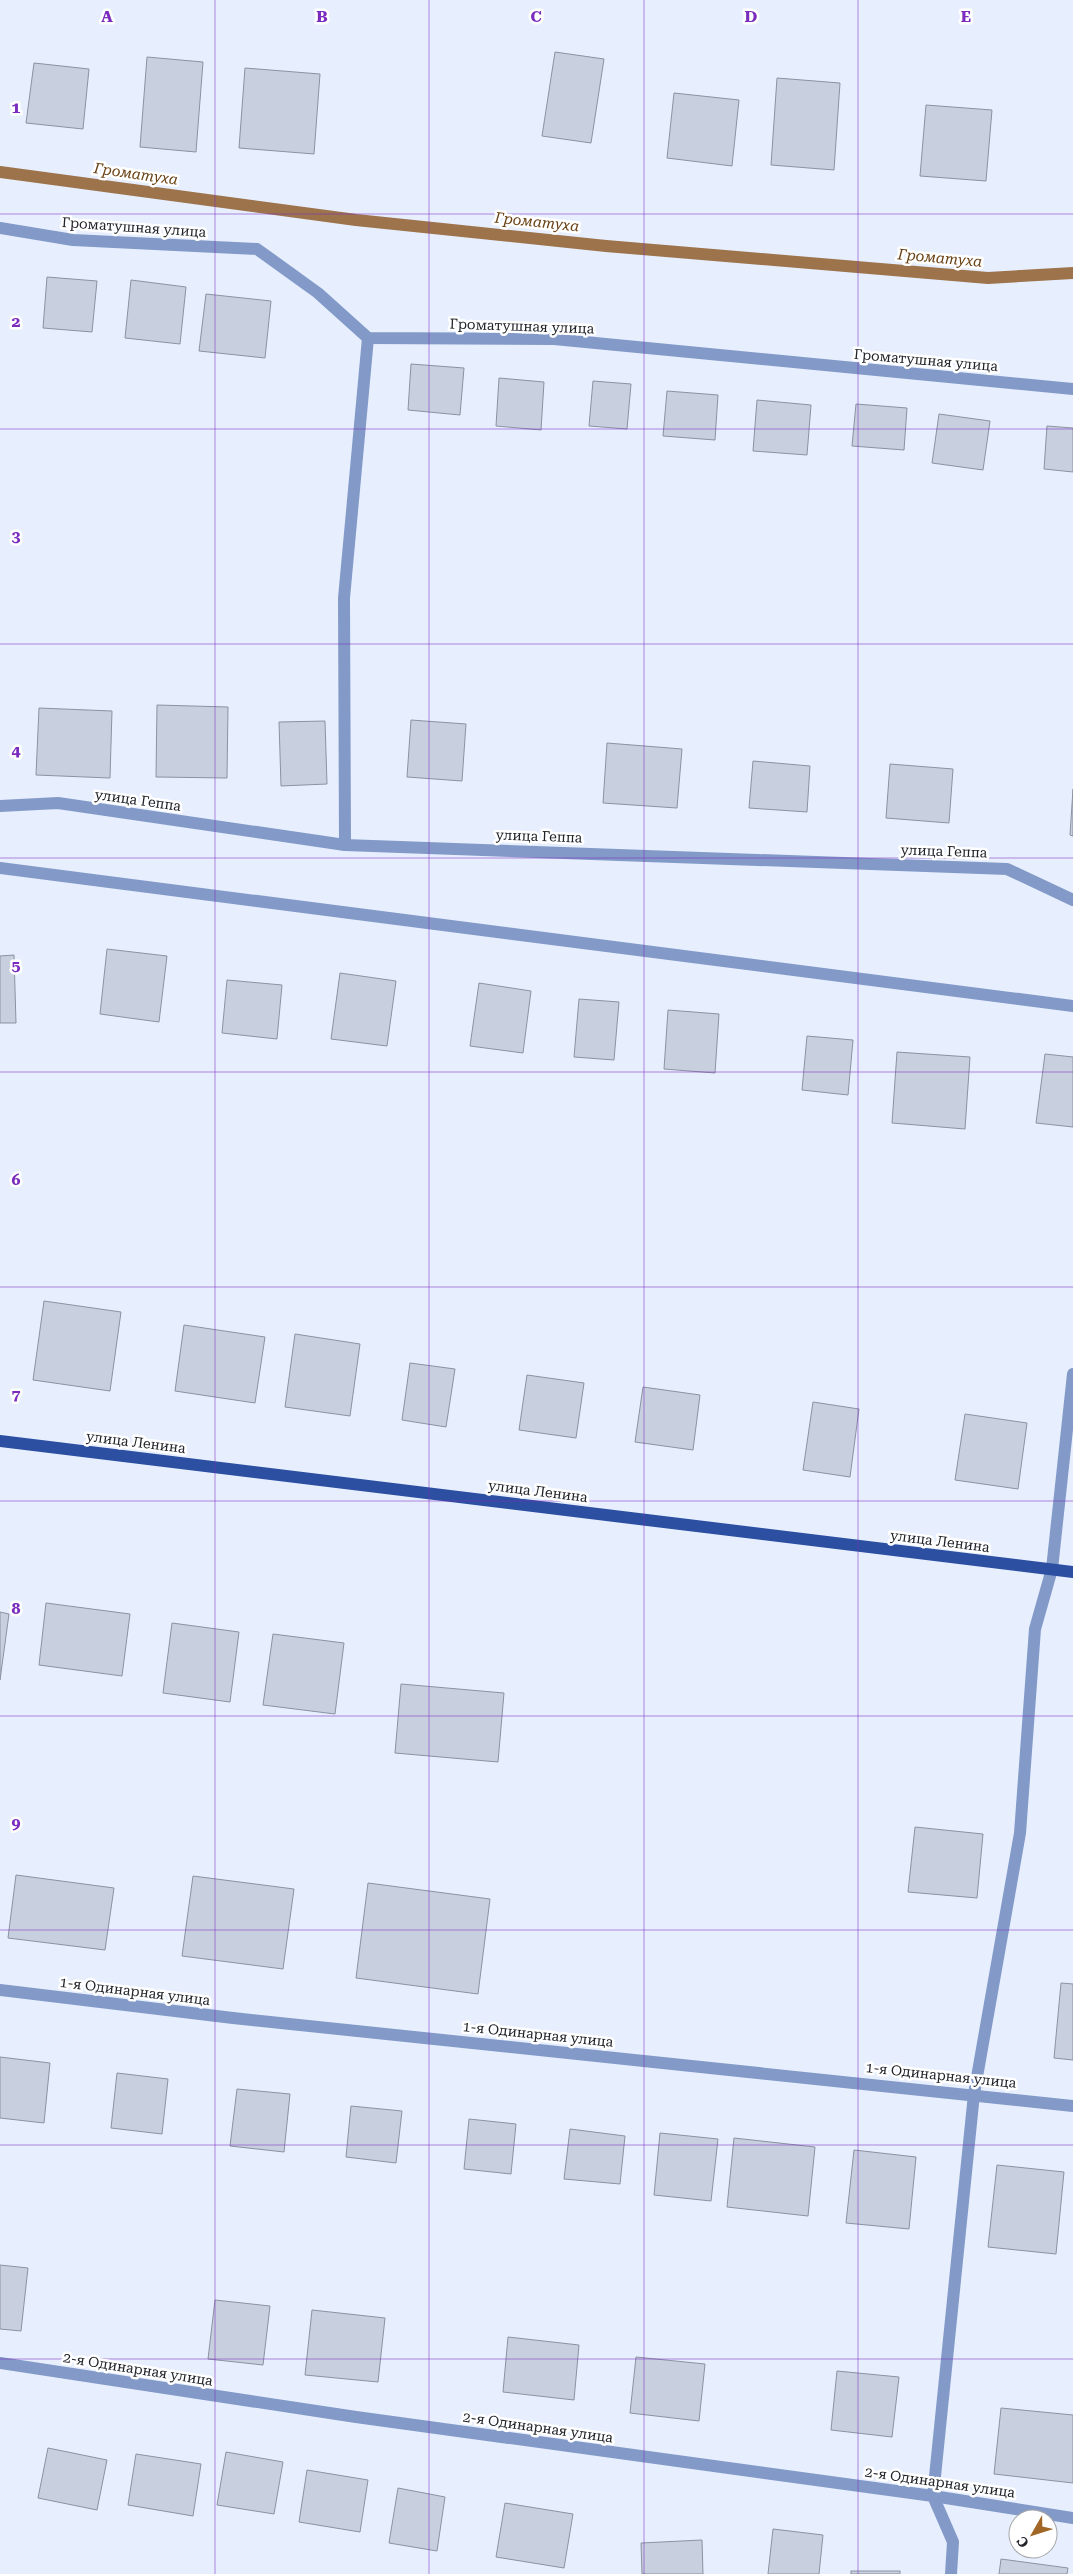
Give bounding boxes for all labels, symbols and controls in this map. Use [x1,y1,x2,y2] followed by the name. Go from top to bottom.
[101,7,113,26] text: A
[316,7,328,26] text: B
[530,7,542,26] text: C
[745,7,758,26] text: D
[961,7,971,26] text: E
[12,98,21,117] text: 1
[92,159,179,189] water label: Громатуха
[493,209,580,235] water label: Громатуха
[61,214,207,240] street label: Громатушная улица
[896,245,983,271] water label: Громатуха
[12,312,21,331] text: 2
[449,315,595,337] street label: Громатушная улица
[853,346,999,374] street label: Громатушная улица
[12,527,21,546] text: 3
[12,741,21,760] text: 4
[94,786,182,814] street label: улица Геппа
[495,826,583,846] street label: улица Геппа
[900,841,988,861] street label: улица Геппа
[12,956,21,975] text: 5
[12,1170,21,1189] text: 6
[12,1385,21,1404] text: 7
[85,1428,187,1456] street label: улица Ленина
[487,1477,589,1505] street label: улица Ленина
[889,1527,991,1555] street label: улица Ленина
[12,1599,21,1618] text: 8
[12,1814,21,1833] text: 9
[59,1974,212,2008] street label: 1-я Одинарная улица
[462,2018,615,2050] street label: 1-я Одинарная улица
[865,2059,1018,2091] street label: 1-я Одинарная улица
[62,2349,214,2389] street label: 2-я Одинарная улица
[462,2409,615,2446] street label: 2-я Одинарная улица
[864,2464,1017,2501] street label: 2-я Одинарная улица
[1008,2509,1058,2559] north arrow
[1013,2533,1032,2551] text: С

